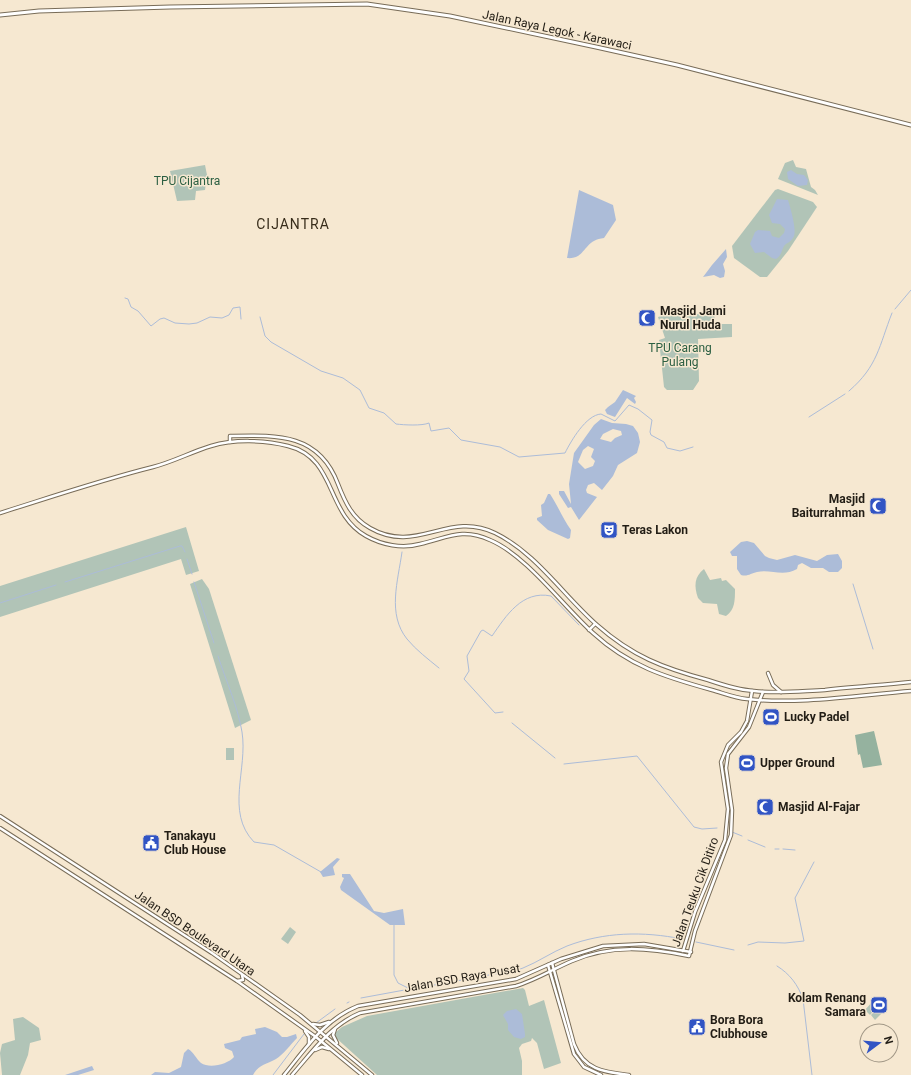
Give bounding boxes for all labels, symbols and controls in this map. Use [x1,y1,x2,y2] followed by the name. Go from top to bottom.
[481,7,633,53] street label: Jalan Raya Legok - Karawaci
[154,174,220,188] park label: TPU Cijantra
[256,216,330,232] district label: CIJANTRA
[660,304,726,332] place label: Masjid Jami Nurul Huda
[637,308,657,328] mosque icon: Masjid Jami Nurul Huda
[648,341,712,369] park label: TPU Carang Pulang
[792,492,865,520] place label: Masjid Baiturrahman
[868,496,888,516] mosque icon: Masjid Baiturrahman
[599,520,619,540] theatre icon: Teras Lakon
[622,523,688,537] place label: Teras Lakon
[761,707,781,727] sports icon: Lucky Padel
[784,710,849,724] place label: Lucky Padel
[737,753,757,773] sports icon: Upper Ground
[760,756,835,770] place label: Upper Ground
[755,797,775,817] mosque icon: Masjid Al-Fajar
[778,800,860,814] place label: Masjid Al-Fajar
[164,829,227,857] place label: Tanakayu Club House
[141,833,161,853] public building icon: Tanakayu Club House
[669,835,721,949] street label: Jalan Teuku Cik Ditiro
[132,887,258,979] street label: Jalan BSD Boulevard Utara
[403,961,521,995] street label: Jalan BSD Raya Pusat
[788,991,867,1019] place label: Kolam Renang Samara
[869,995,889,1015] sports icon: Kolam Renang Samara
[710,1013,768,1041] place label: Bora Bora Clubhouse
[687,1017,707,1037] public building icon: Bora Bora Clubhouse
[859,1023,899,1063] north arrow
[881,1035,896,1046] text: N

